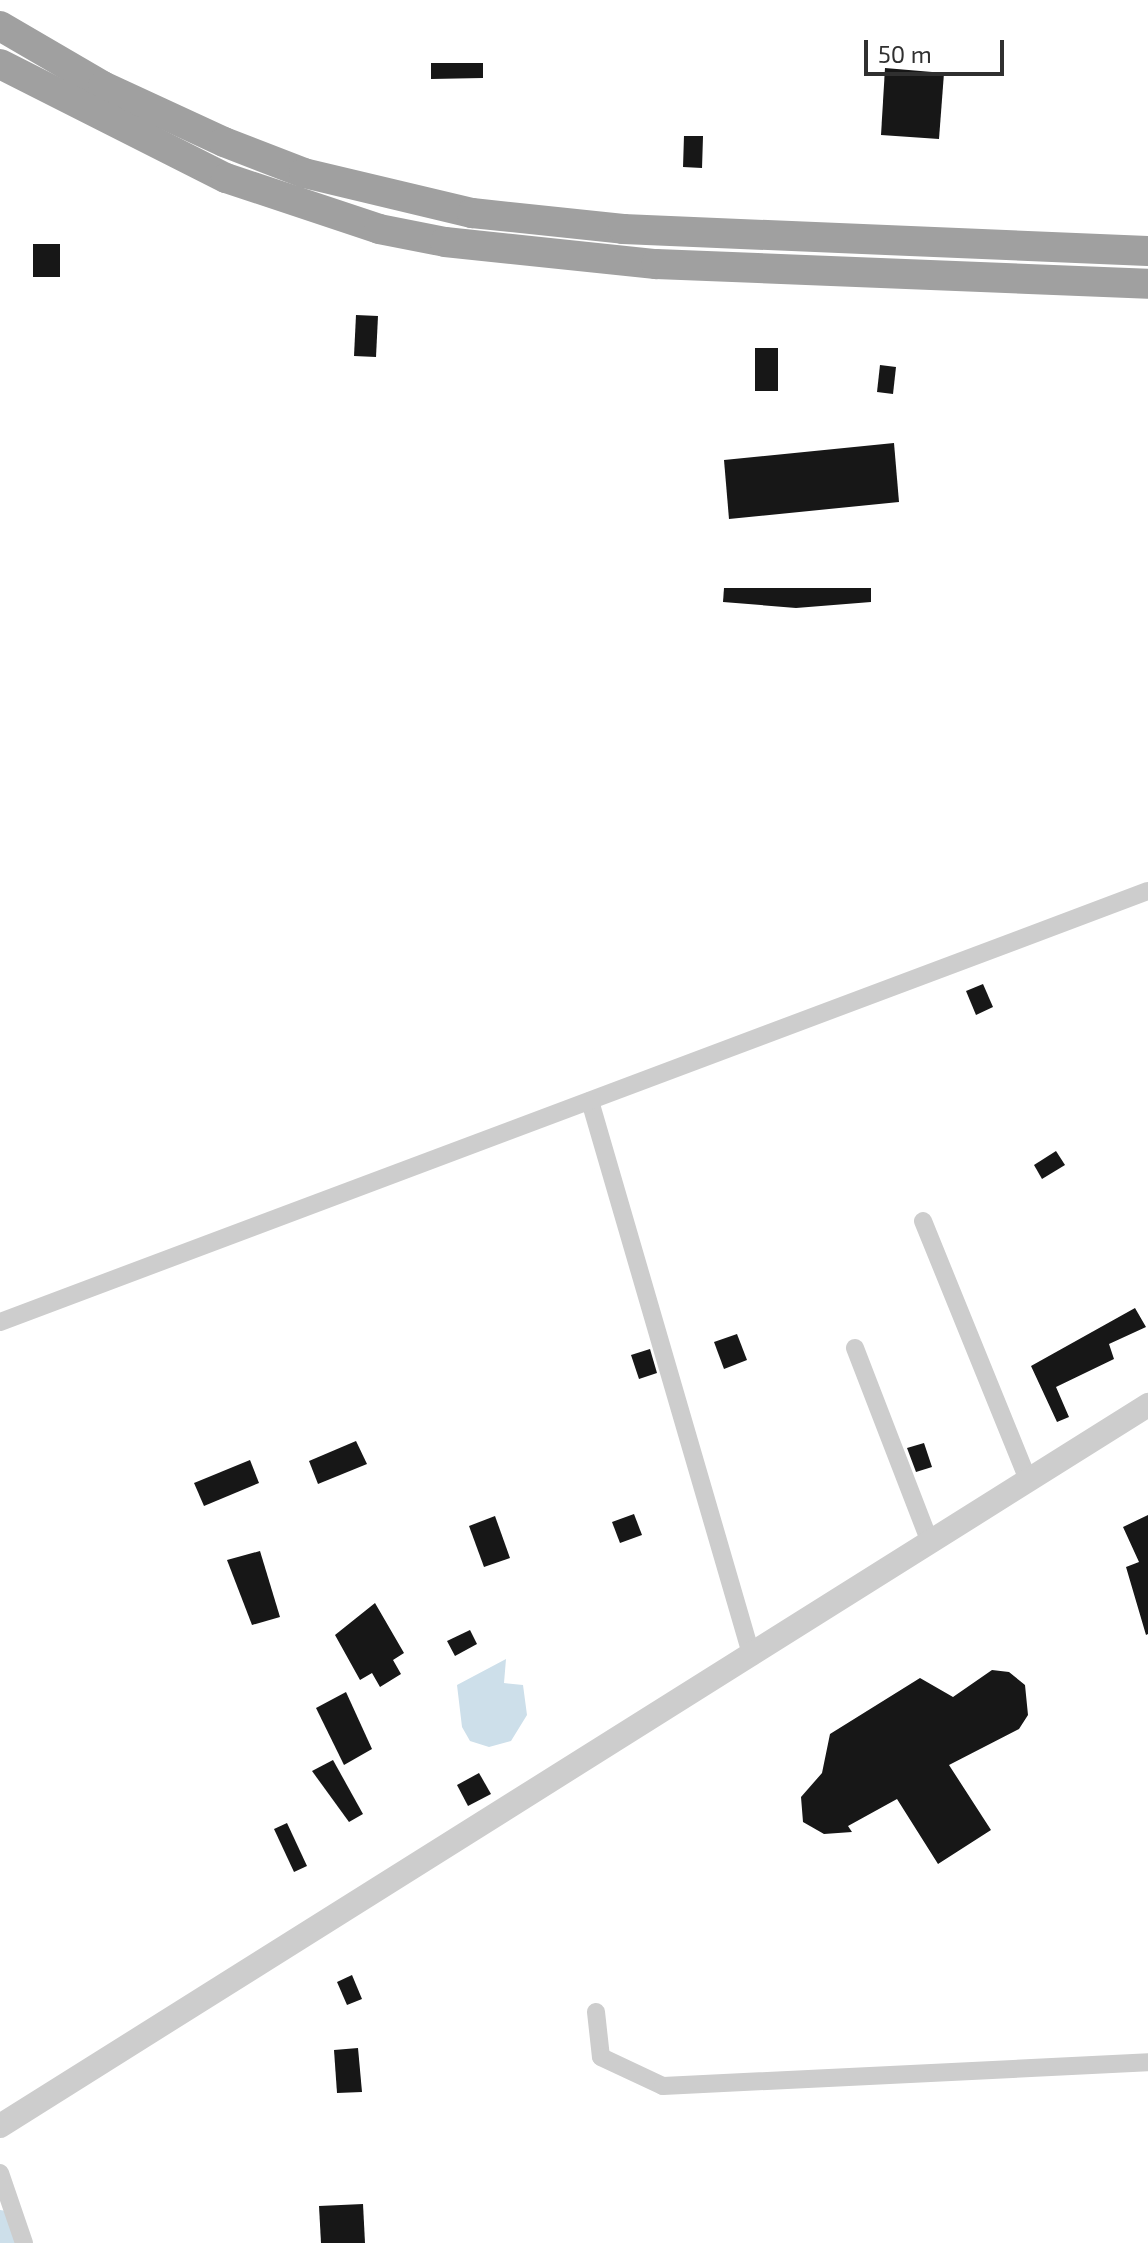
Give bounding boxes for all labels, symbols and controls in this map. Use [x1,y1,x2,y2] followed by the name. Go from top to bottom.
[868,24,1008,74] scale bar
[878,39,932,68] text: 50 m

